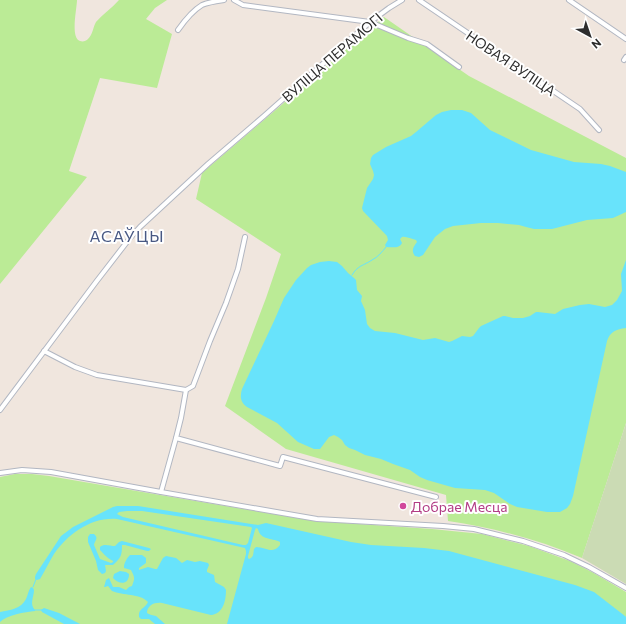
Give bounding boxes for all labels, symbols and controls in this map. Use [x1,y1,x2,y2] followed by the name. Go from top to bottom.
[278,9,386,105] street label: ВУЛІЦА ПЕРАМОГІ
[570,16,610,56] north arrow
[463,27,559,99] street label: НОВАЯ ВУЛІЦА
[589,36,604,52] text: N
[90,226,164,245] district label: АСАЎЦЫ
[411,498,507,515] place label: Добрае Месца
[398,501,408,511] marker: Добрае Месца

